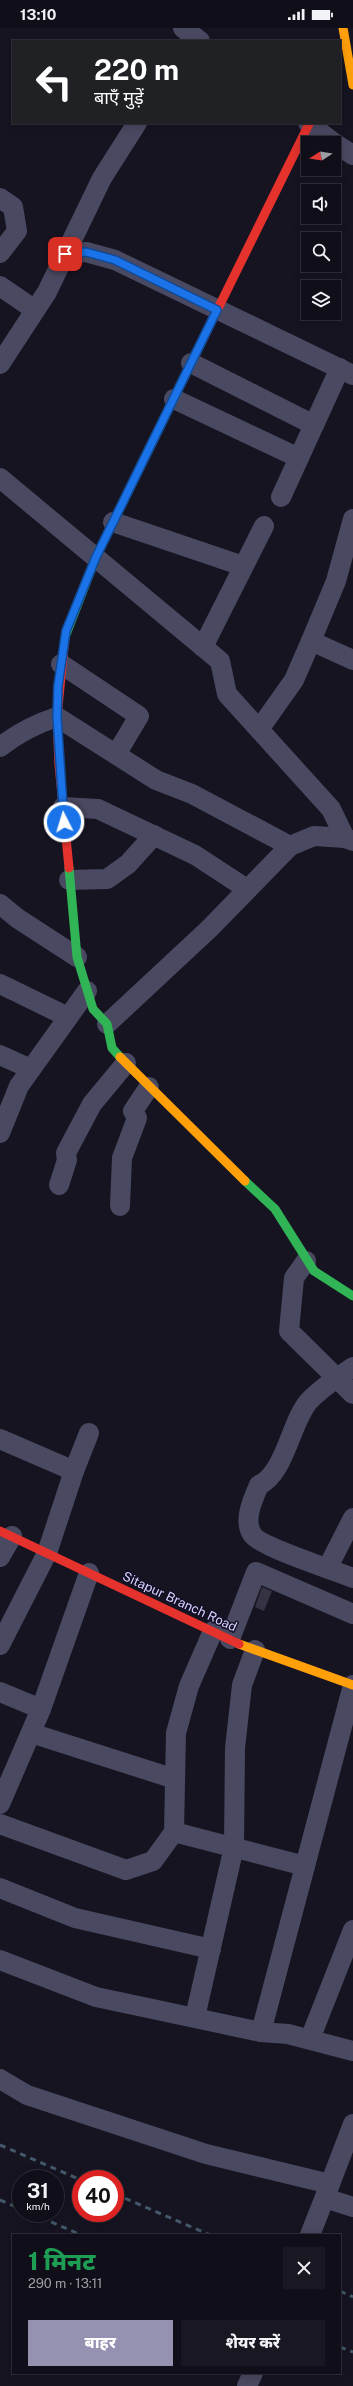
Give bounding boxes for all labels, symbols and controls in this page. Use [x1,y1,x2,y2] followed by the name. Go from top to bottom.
[20,6,57,23] text: 13:10
[94,53,179,86] text: 220 m
[28,56,80,108] icon: left
[94,87,144,108] text: बाएँ मुड़ें
[301,136,341,176] north arrow
[301,136,341,320] map controls
[301,184,341,224] button: sound
[301,232,341,272] button: search
[48,237,82,271] pin
[54,243,76,265] icon: arrive
[301,280,341,320] button: layers
[43,801,85,843] position arrow
[120,1568,239,1635] street label: Sitapur Branch Road
[72,2170,124,2222] speed limit sign: 40
[27,2179,49,2203] text: 31
[26,2200,50,2212] text: km/h
[28,2247,95,2275] text: 1 मिनट
[283,2247,325,2289] button: close
[28,2276,102,2291] text: 290 m · 13:11
[28,2320,173,2366] button: बाहर
[181,2320,325,2366] button: शेयर करें

